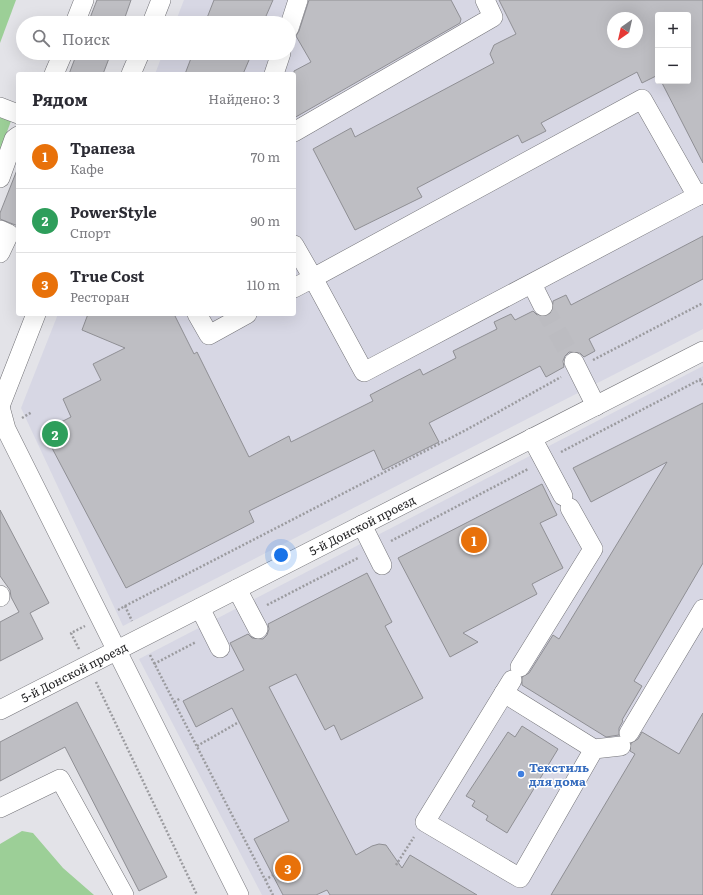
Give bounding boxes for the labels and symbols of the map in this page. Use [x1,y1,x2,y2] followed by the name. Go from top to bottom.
[607,12,643,48] north arrow
[42,419,68,449] pin: 2
[306,490,418,560] street label: 5-й Донской проезд
[461,525,487,555] pin: 1
[271,545,291,565] your location
[18,637,130,707] street label: 5-й Донской проезд
[529,758,589,790] place label: Текстиль для дома
[516,769,526,779] marker: Текстиль для дома
[275,853,301,883] pin: 3

